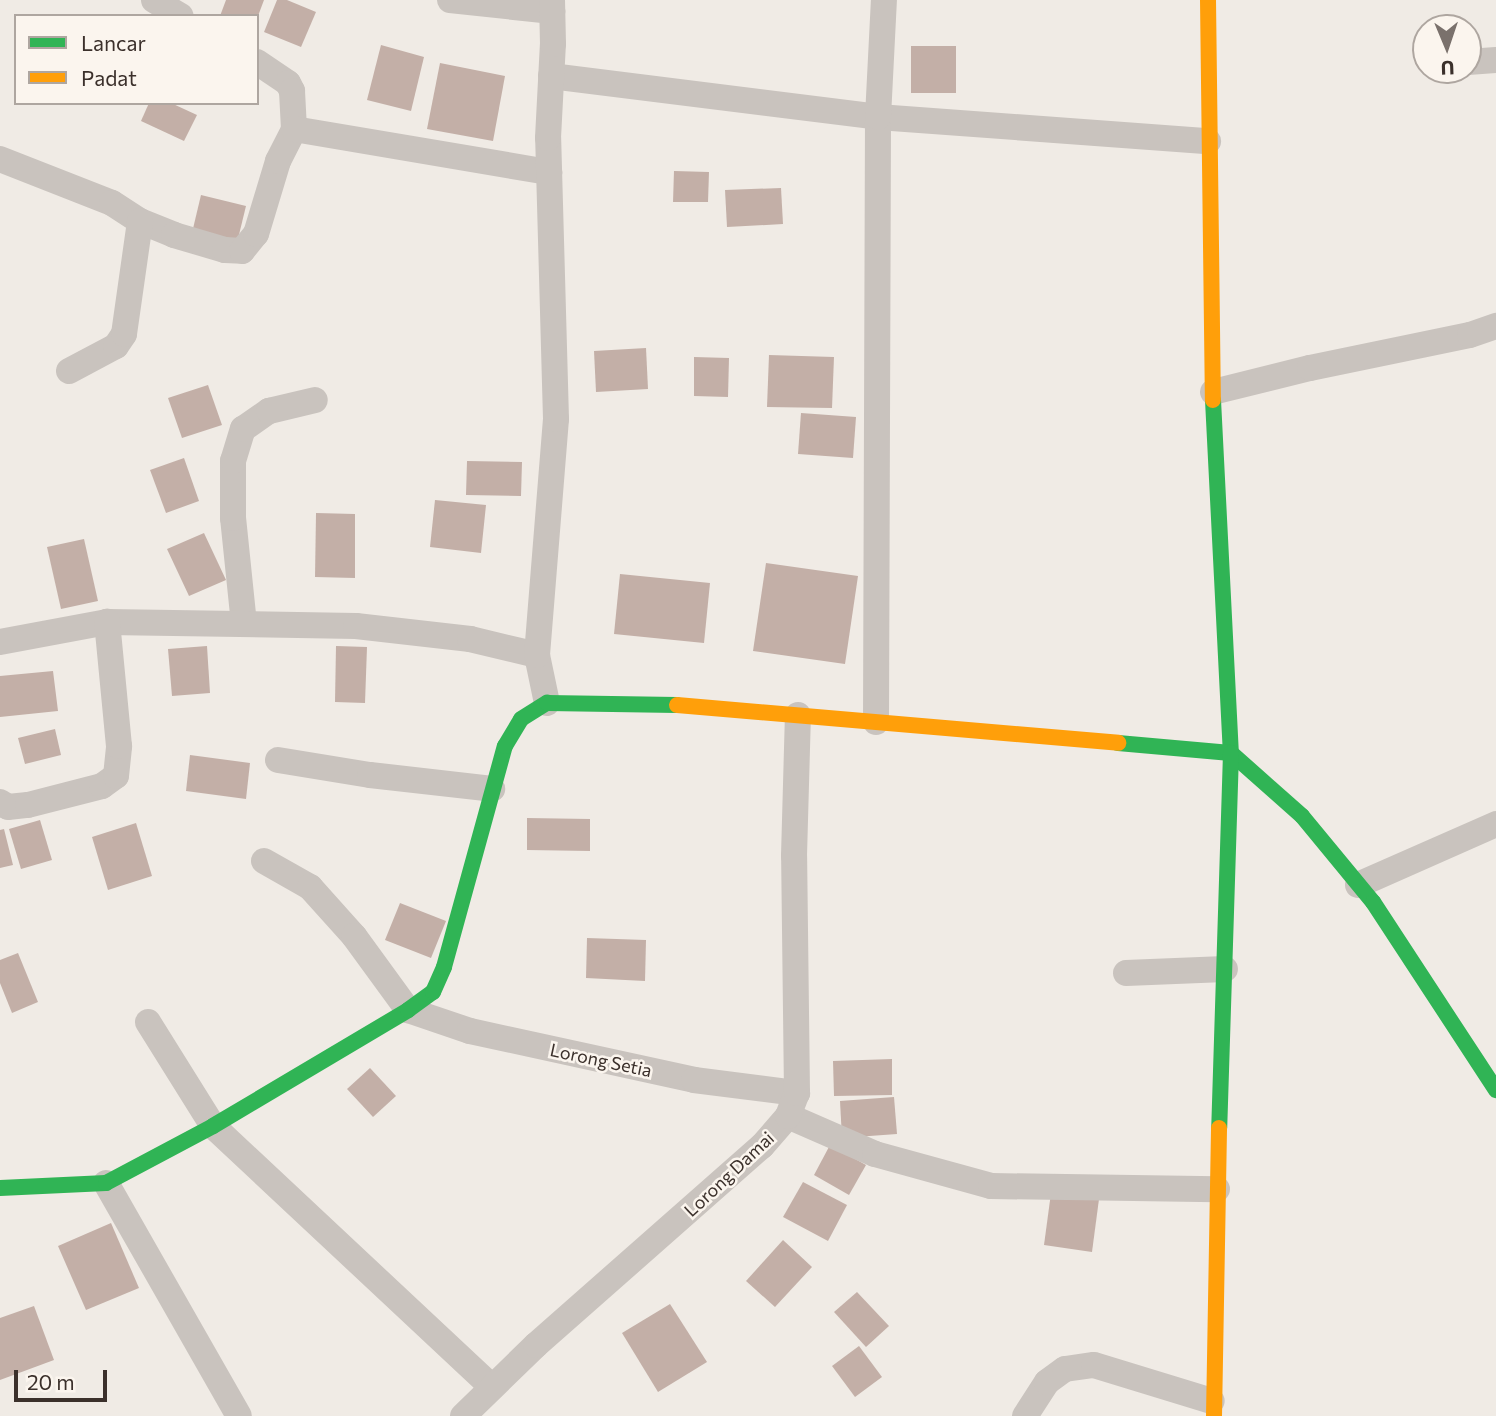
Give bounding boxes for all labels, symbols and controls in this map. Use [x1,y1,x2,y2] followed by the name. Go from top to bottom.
[14,14,259,105] legend
[1412,14,1482,84] north arrow
[81,30,146,55] text: Lancar
[1440,57,1455,80] text: U
[81,65,137,90] text: Padat
[548,1039,654,1081] street label: Lorong Setia
[680,1127,778,1221] street label: Lorong Damai
[18,1356,110,1400] scale bar
[27,1369,75,1394] text: 20 m

